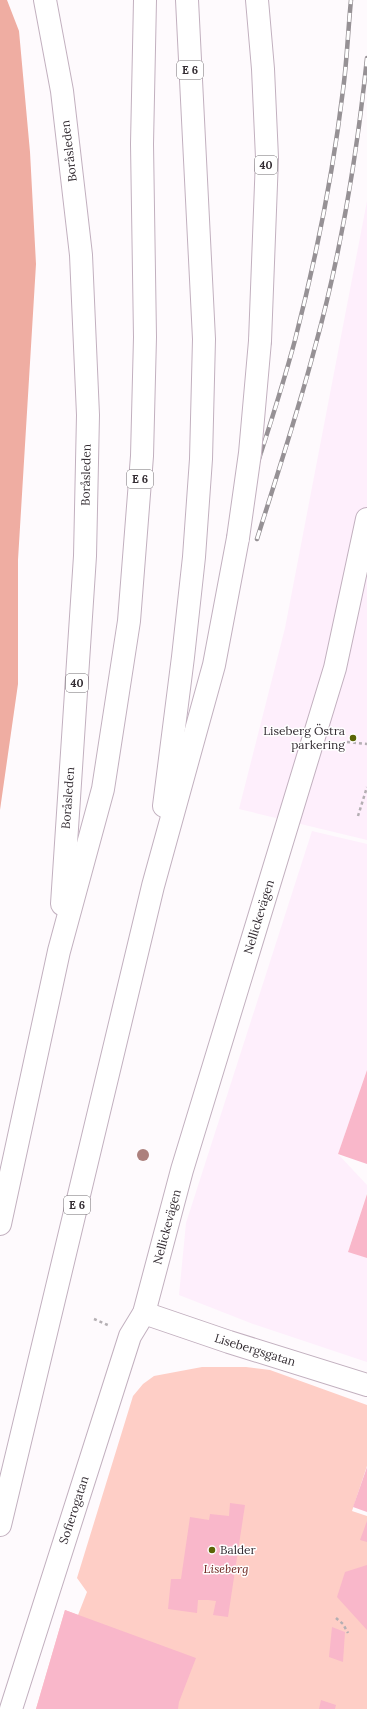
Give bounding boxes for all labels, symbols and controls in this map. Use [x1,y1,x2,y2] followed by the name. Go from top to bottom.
[177,61,203,79] road number: E 6
[57,119,80,183] street label: Boråsleden
[255,156,277,174] road number: 40
[77,444,94,506] street label: Boråsleden
[127,470,153,488] road number: E 6
[66,674,88,692] road number: 40
[263,723,345,752] place label: Liseberg Östra parkering
[348,733,358,743] marker: Liseberg Östra parkering
[58,767,77,829] street label: Boråsleden
[240,878,277,956] street label: Nellickevägen
[149,1188,184,1266] street label: Nellickevägen
[64,1196,90,1214] road number: E 6
[213,1330,298,1369] street label: Lisebergsgatan
[55,1474,92,1546] street label: Sofierogatan
[220,1542,257,1557] place label: Balder
[207,1545,217,1555] marker: Balder
[203,1561,249,1576] park label: Liseberg

